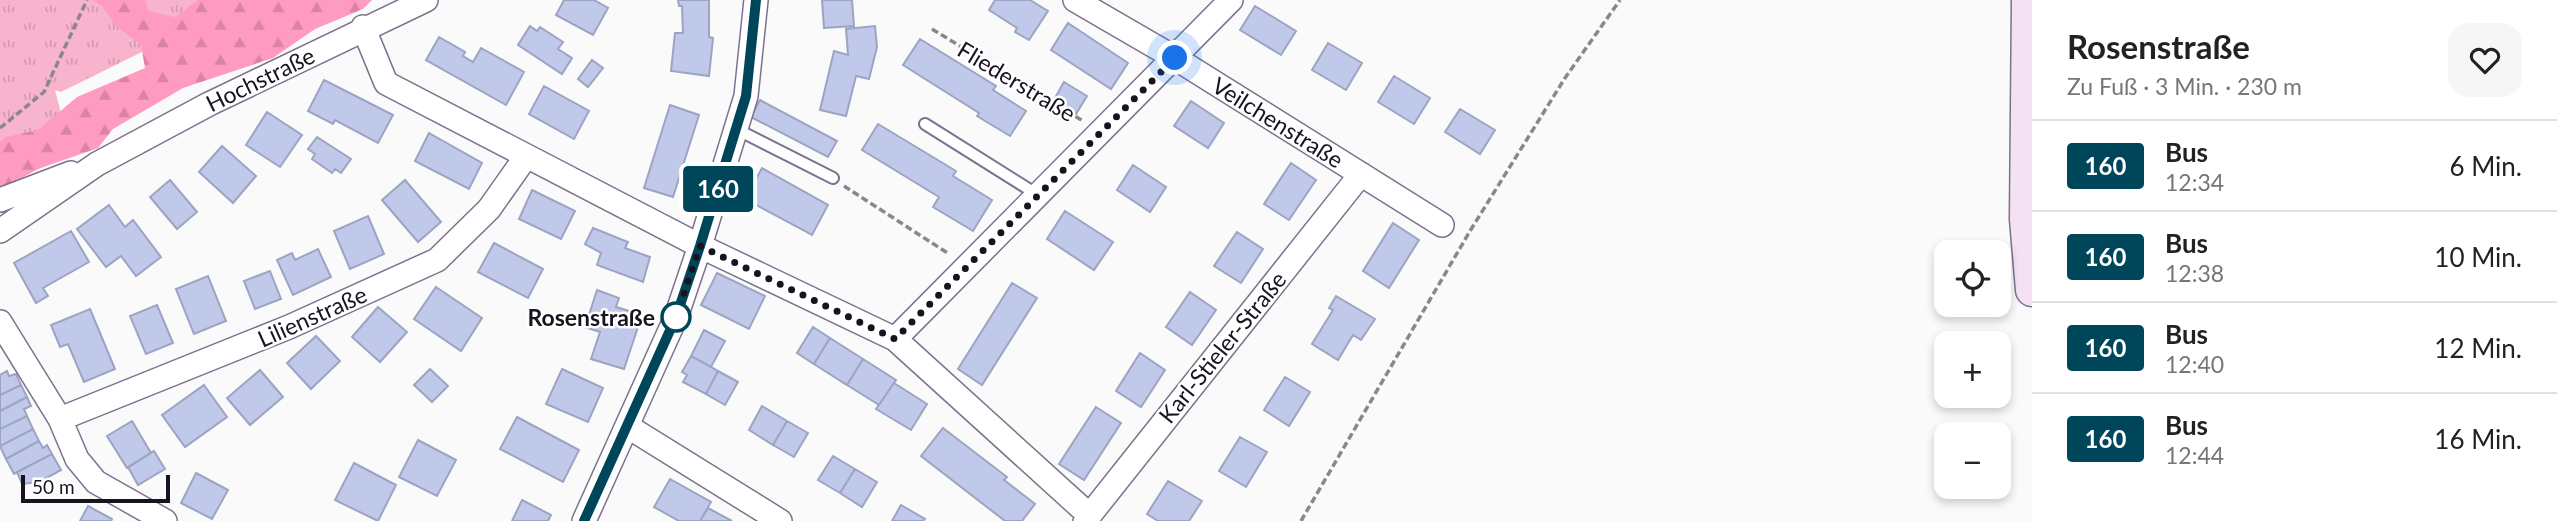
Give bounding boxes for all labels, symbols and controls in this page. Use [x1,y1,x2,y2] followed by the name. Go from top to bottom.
[2448,23,2522,97] button: heart
[2067,26,2250,66] text: Rosenstraße
[953,35,1081,127] street label: Fliederstraße
[1157,40,1192,75] your location
[201,41,319,117] street label: Hochstraße
[1207,71,1349,173] street label: Veilchenstraße
[2067,72,2302,100] text: Zu Fuß · 3 Min. · 230 m
[2165,136,2208,168] text: Bus
[2449,150,2522,182] text: 6 Min.
[2085,151,2126,180] text: 160
[678,166,758,212] line badge: 160
[2165,168,2224,196] text: 12:34
[697,174,739,203] text: 160
[2165,227,2208,259] text: Bus
[1934,240,2011,499] map controls
[1934,240,2011,317] button: locate
[2434,241,2522,273] text: 10 Min.
[2085,242,2126,271] text: 160
[2165,259,2224,287] text: 12:38
[1152,266,1292,428] street label: Karl-Stieler-Straße
[253,280,371,352] street label: Lilienstraße
[661,302,691,332] marker: Rosenstraße
[528,303,655,331] place label: Rosenstraße
[2165,318,2208,350] text: Bus
[1934,331,2011,408] button: +
[2434,332,2522,364] text: 12 Min.
[2085,333,2126,362] text: 160
[2165,350,2224,378] text: 12:40
[2165,409,2208,441] text: Bus
[1934,422,2011,499] button: −
[2434,423,2522,455] text: 16 Min.
[2085,424,2126,453] text: 160
[2165,441,2224,469] text: 12:44
[21,472,170,504] scale bar
[32,475,75,498] text: 50 m

